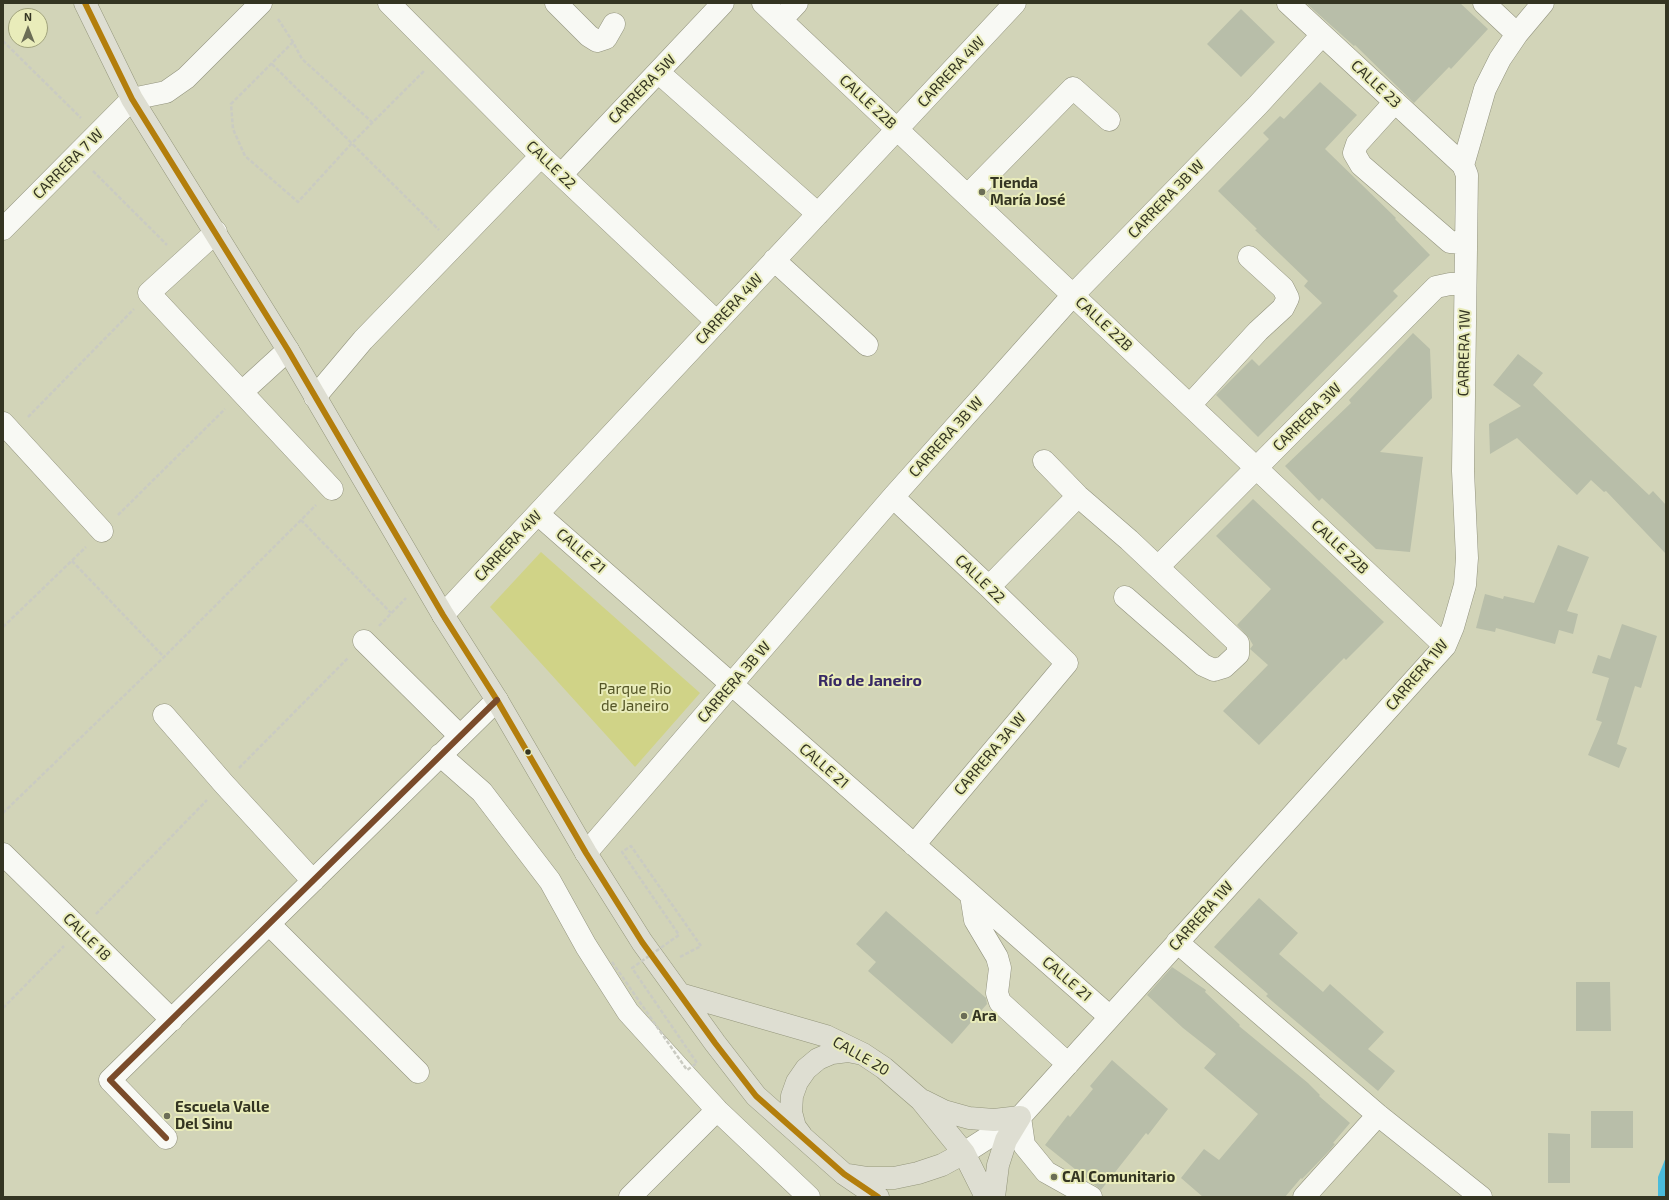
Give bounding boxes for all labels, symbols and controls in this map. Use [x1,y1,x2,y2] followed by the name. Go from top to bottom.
[8,8,48,48] north arrow
[24,10,32,23] text: N
[914,33,988,111] street label: CARRERA 4W
[605,51,679,127] street label: CARRERA 5W
[1347,56,1405,112] street label: CALLE 23
[836,71,900,133] street label: CALLE 22B
[29,125,107,203] street label: CARRERA 7 W
[522,137,580,193] street label: CALLE 22
[1124,156,1208,242] street label: CARRERA 3B W
[990,174,1065,209] place label: Tienda María José
[977,187,987,197] marker: Tienda María José
[692,270,766,348] street label: CARRERA 4W
[1072,293,1136,355] street label: CALLE 22B
[1454,309,1474,397] street label: CARRERA 1W
[1269,379,1345,455] street label: CARRERA 3W
[905,393,987,481] street label: CARRERA 3B W
[471,507,545,585] street label: CARRERA 4W
[1308,516,1372,578] street label: CALLE 22B
[553,525,609,577] street label: CALLE 21
[951,551,1009,607] street label: CALLE 22
[1382,636,1452,714] street label: CARRERA 1W
[694,638,774,726] street label: CARRERA 3B W
[818,671,922,691] district label: Río de Janeiro
[599,680,671,715] park label: Parque Rio de Janeiro
[950,709,1030,799] street label: CARRERA 3A W
[796,740,852,792] street label: CALLE 21
[523,747,533,757] unlabelled marker
[1165,878,1237,954] street label: CARRERA 1W
[59,909,115,965] street label: CALLE 18
[1039,953,1095,1005] street label: CALLE 21
[972,1007,997,1025] place label: Ara
[959,1011,969,1021] marker: Ara
[829,1033,893,1079] street label: CALLE 20
[175,1098,269,1133] place label: Escuela Valle Del Sinu
[162,1111,172,1121] marker: Escuela Valle Del Sinu
[1062,1168,1175,1186] place label: CAI Comunitario
[1049,1172,1059,1182] marker: CAI Comunitario

